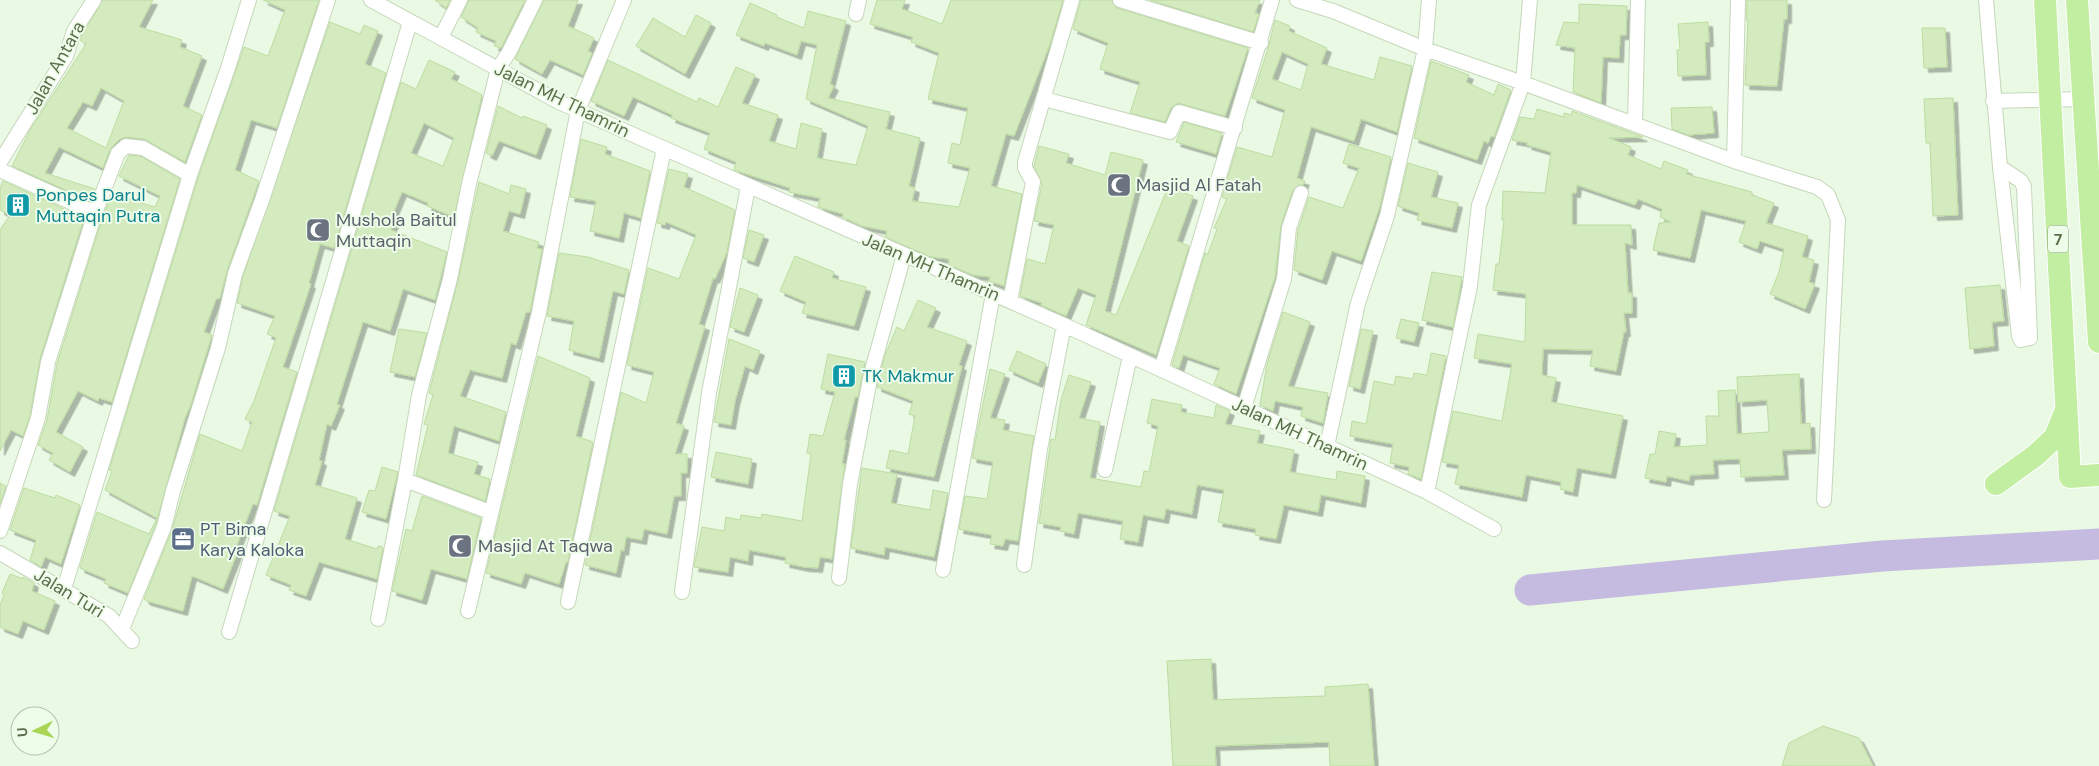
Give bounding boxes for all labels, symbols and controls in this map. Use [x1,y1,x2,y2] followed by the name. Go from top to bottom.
[19,17,91,119] street label: Jalan Antara
[490,57,634,143] street label: Jalan MH Thamrin
[1106,172,1132,198] mosque icon: Masjid Al Fatah
[1136,173,1261,197] place label: Masjid Al Fatah
[36,183,160,228] place label: Ponpes Darul Muttaqin Putra
[5,192,31,218] building icon: Ponpes Darul Muttaqin Putra
[336,208,456,253] place label: Mushola Baitul Muttaqin
[305,217,331,243] mosque icon: Mushola Baitul Muttaqin
[2048,225,2068,252] road number: 7
[858,227,1004,307] street label: Jalan MH Thamrin
[831,363,857,389] building icon: TK Makmur
[862,364,955,388] place label: TK Makmur
[1228,392,1372,476] street label: Jalan MH Thamrin
[200,517,304,562] place label: PT Bima Karya Kaloka
[170,526,196,552] office icon: PT Bima Karya Kaloka
[447,533,473,559] mosque icon: Masjid At Taqwa
[478,534,613,558] place label: Masjid At Taqwa
[29,563,109,623] street label: Jalan Turi
[10,706,60,756] north arrow
[13,727,31,738] text: U

